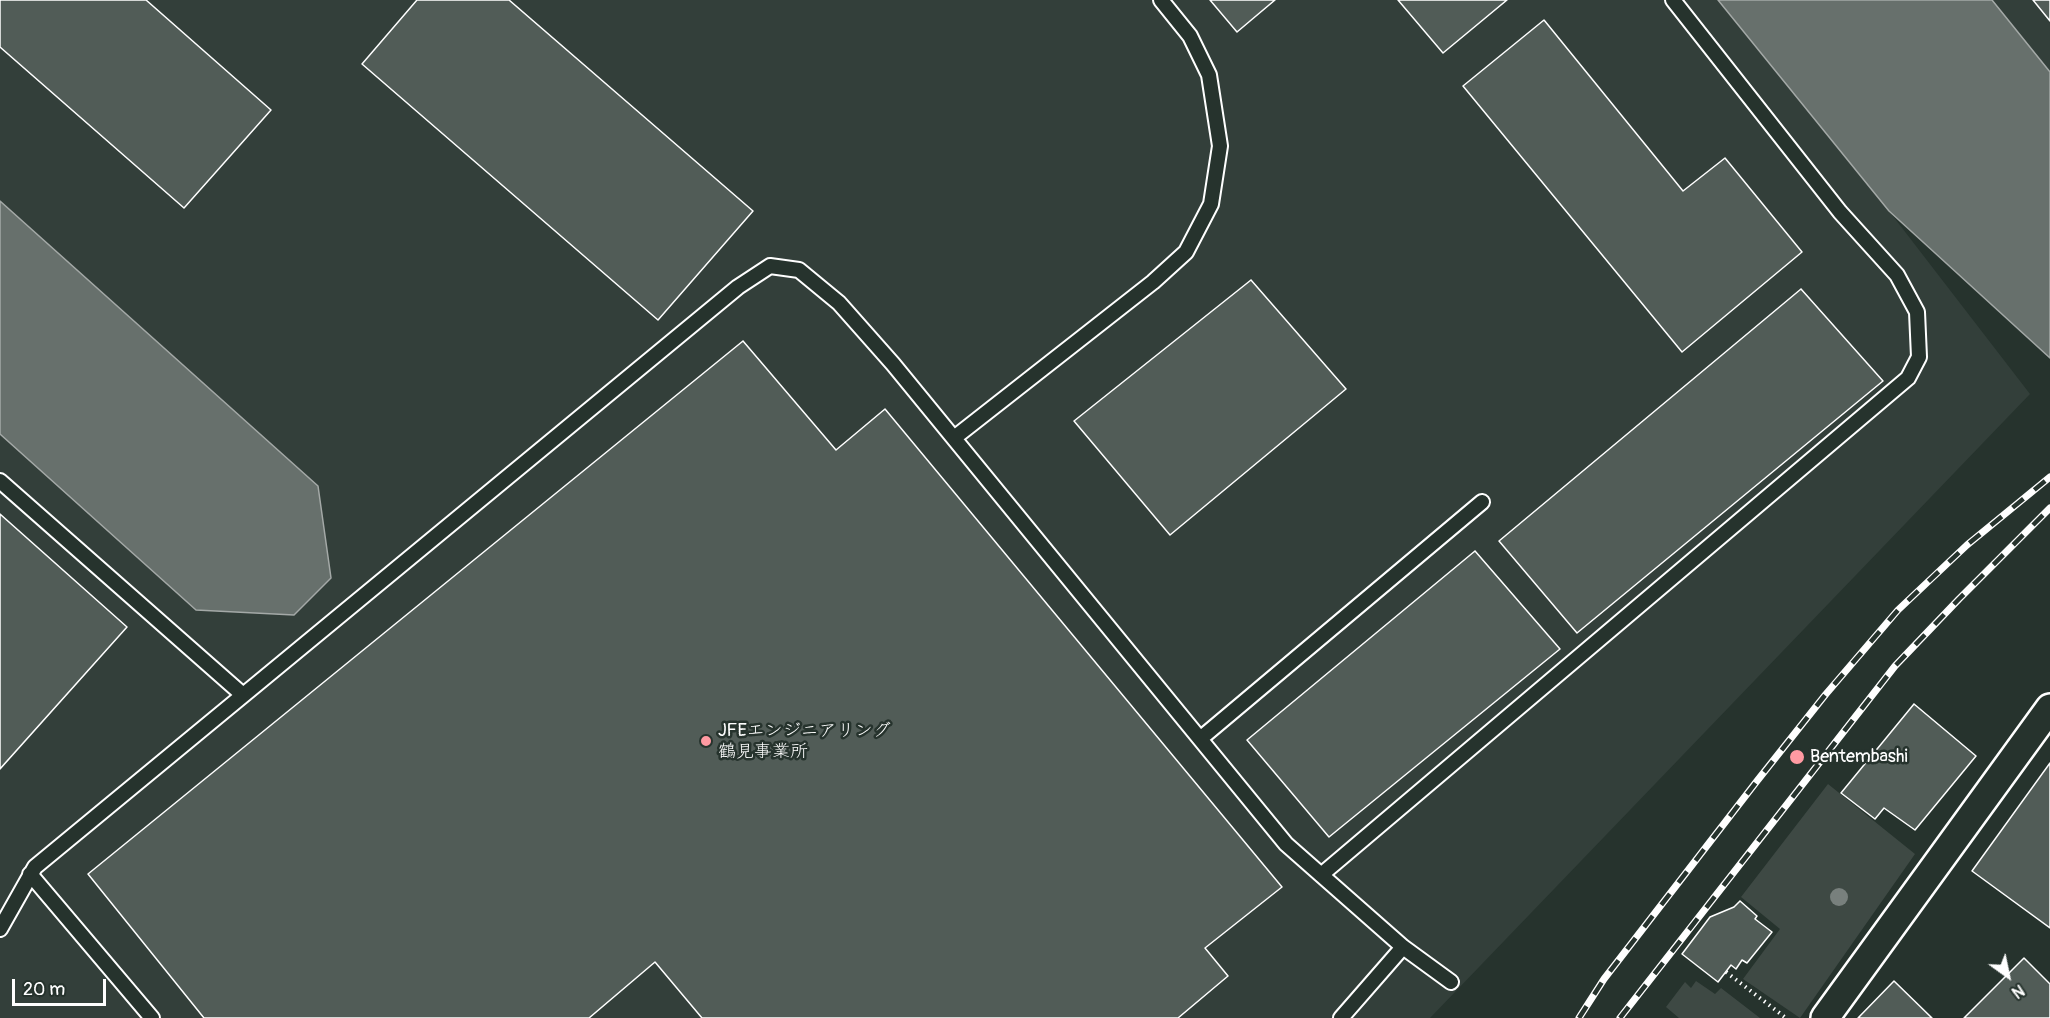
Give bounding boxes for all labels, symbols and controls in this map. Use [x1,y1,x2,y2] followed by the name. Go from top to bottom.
[718,720,891,762] place label: JFEエンジニアリング 鶴見事業所
[699,734,713,748] marker: JFEエンジニアリング 鶴見事業所
[1810,746,1908,768] place label: Bentembashi
[1788,748,1806,766] marker: Bentembashi
[1978,946,2038,1006] north arrow
[15,967,110,1005] scale bar
[23,978,65,1001] text: 20 m
[2008,980,2028,1002] text: N

